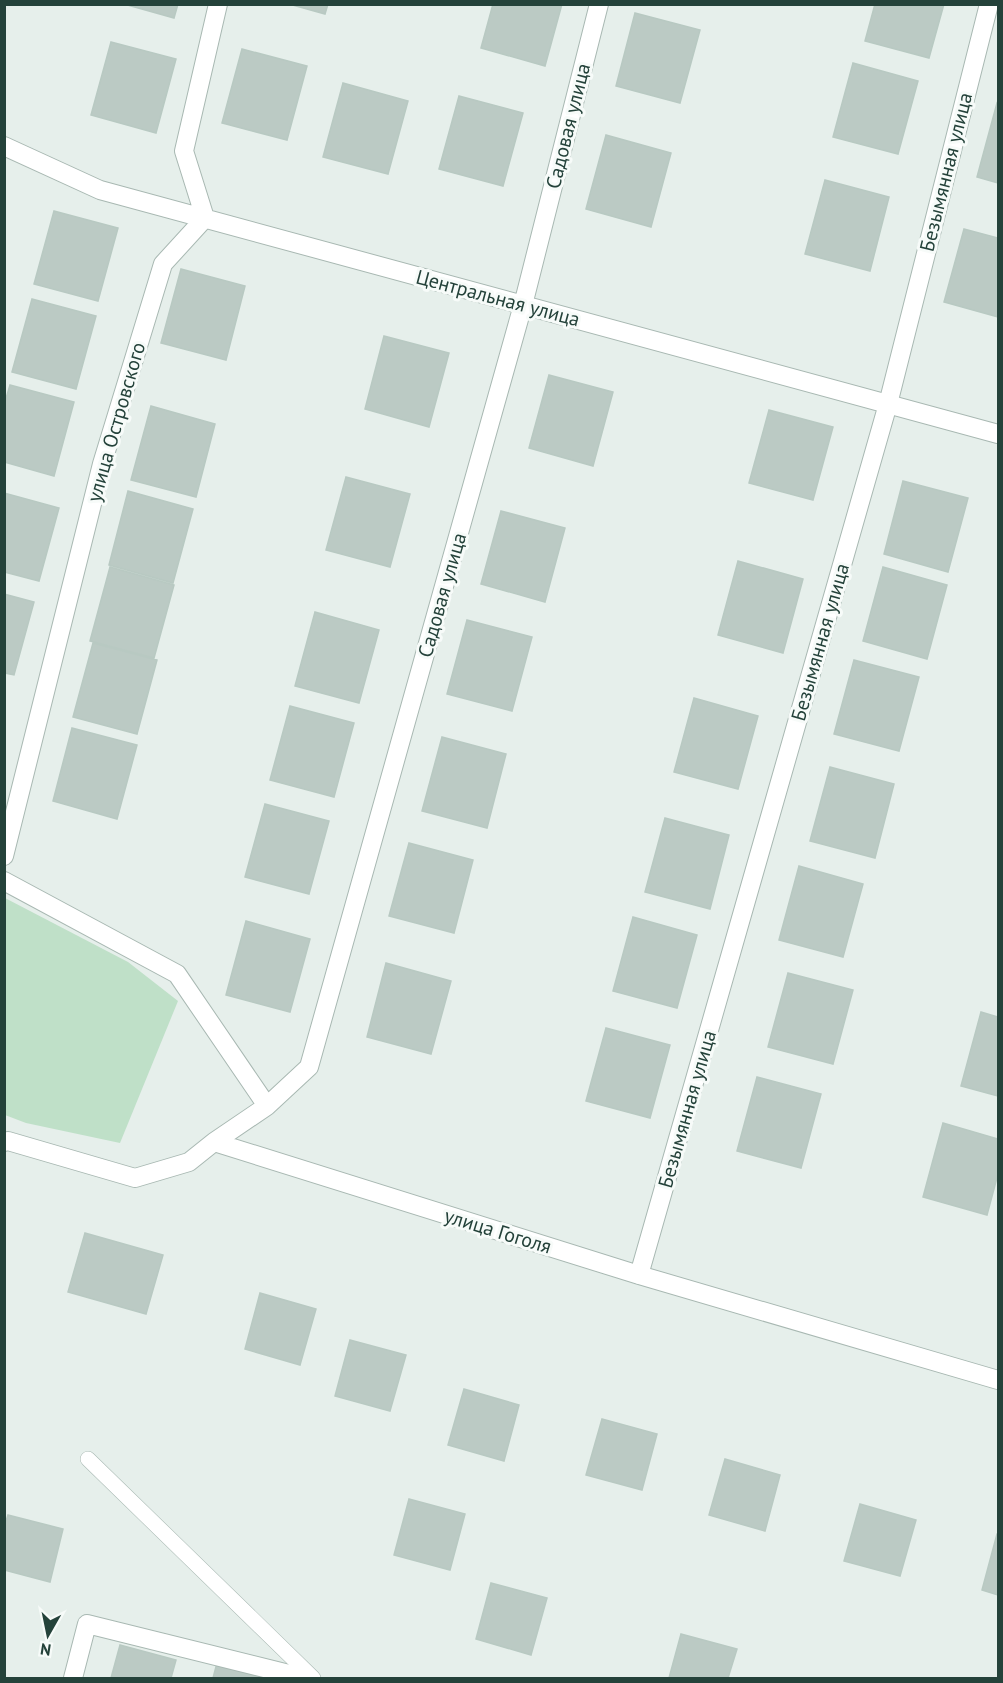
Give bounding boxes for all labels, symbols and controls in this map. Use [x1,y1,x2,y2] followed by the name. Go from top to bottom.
[540,60,596,192] street label: Садовая улица
[914,90,978,254] street label: Безымянная улица
[413,264,583,332] street label: Центральная улица
[81,339,151,505] street label: улица Островского
[412,530,472,660] street label: Садовая улица
[785,560,855,724] street label: Безымянная улица
[652,1027,722,1191] street label: Безымянная улица
[441,1202,555,1260] street label: улица Гоголя
[18,1605,78,1665] north arrow
[39,1639,52,1661] text: N

